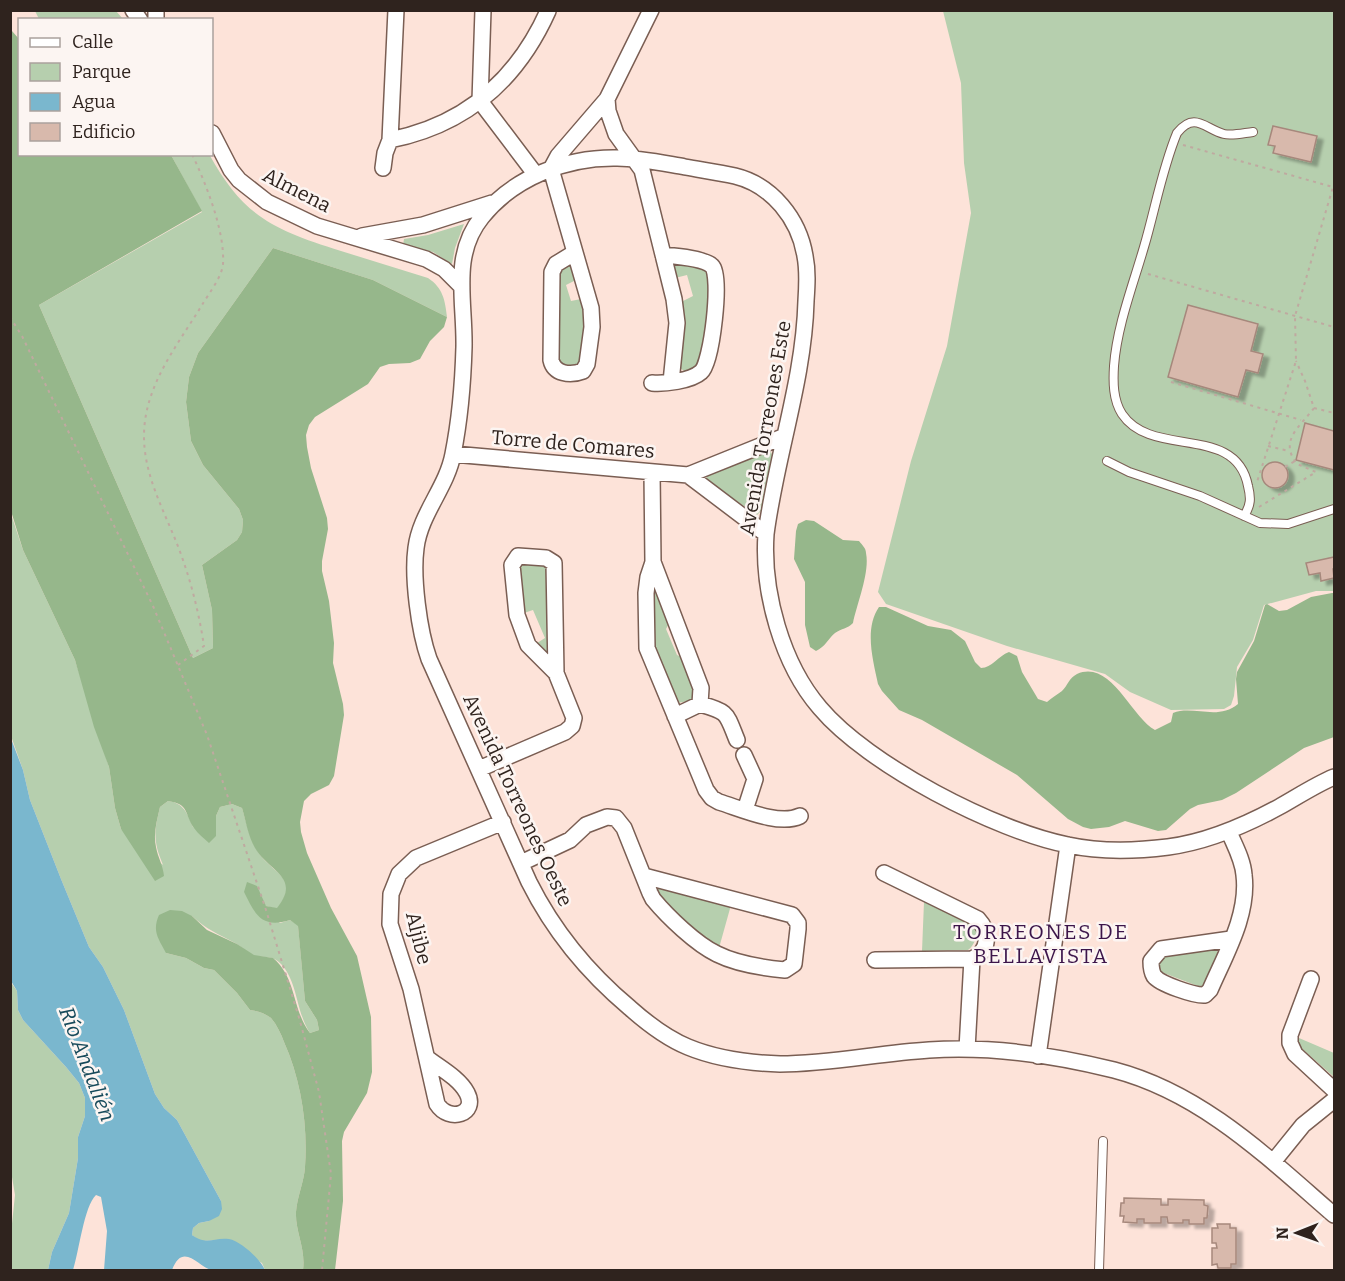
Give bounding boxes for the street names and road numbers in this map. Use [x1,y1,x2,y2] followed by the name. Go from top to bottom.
[259,163,335,217] street label: Almena
[734,319,796,537] street label: Avenida Torreones Este
[490,425,656,463] street label: Torre de Comares
[458,690,578,910] street label: Avenida Torreones Oeste
[400,909,437,967] street label: Aljibe

